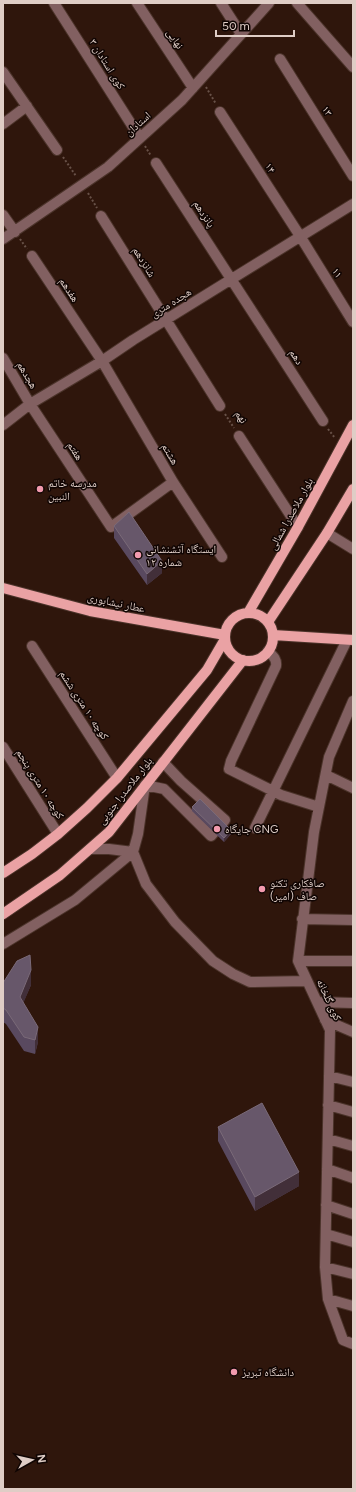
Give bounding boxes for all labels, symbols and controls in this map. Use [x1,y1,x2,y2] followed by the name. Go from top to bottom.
[216,12,294,38] scale bar
[222,19,250,33] text: 50 m
[164,27,186,51] street label: نهایی
[86,36,128,92] street label: کوی استادان ۳
[319,103,335,119] street label: ۱۳
[122,109,154,139] street label: استادان
[262,160,278,176] street label: ۱۴
[190,198,218,231] street label: پانزدهم
[129,244,158,280] street label: شانزدهم
[329,265,345,281] street label: ۱۱
[56,275,82,306] street label: هفدهم
[148,285,194,321] street label: هجده متری
[285,347,306,368] street label: دهم
[13,359,40,392] street label: هجدهم
[231,408,250,427] street label: نهم
[63,439,86,464] street label: هفتم
[158,441,182,468] street label: هشتم
[266,476,316,552] street label: بلوار ملاصدرا شمالی
[48,477,97,503] place label: مدرسه خاتم النبین
[35,484,45,494] marker: مدرسه خاتم النبین
[146,543,216,569] place label: ایستگاه آتشنشانی شماره ۱۲
[133,550,143,560] marker: ایستگاه آتشنشانی شماره ۱۲
[86,591,146,616] street label: عطار نیشابوری
[56,668,112,743] street label: کوچه ۱۰ متری ششم
[12,747,67,822] street label: کوچه ۱۰ متری پنجم
[95,755,155,827] street label: بلوار ملاصدرا جنوبی
[225,823,278,836] place label: جایگاه CNG
[212,824,222,834] marker: جایگاه CNG
[270,877,325,903] place label: صافکاری تکنو صاف (امیر)
[257,884,267,894] marker: صافکاری تکنو صاف (امیر)
[314,977,344,1023] street label: کوی گلخانه
[241,1366,295,1379] place label: دانشگاه تبریز
[229,1367,239,1377] marker: دانشگاه تبریز
[12,1440,52,1480] north arrow
[34,1454,48,1464] text: N

